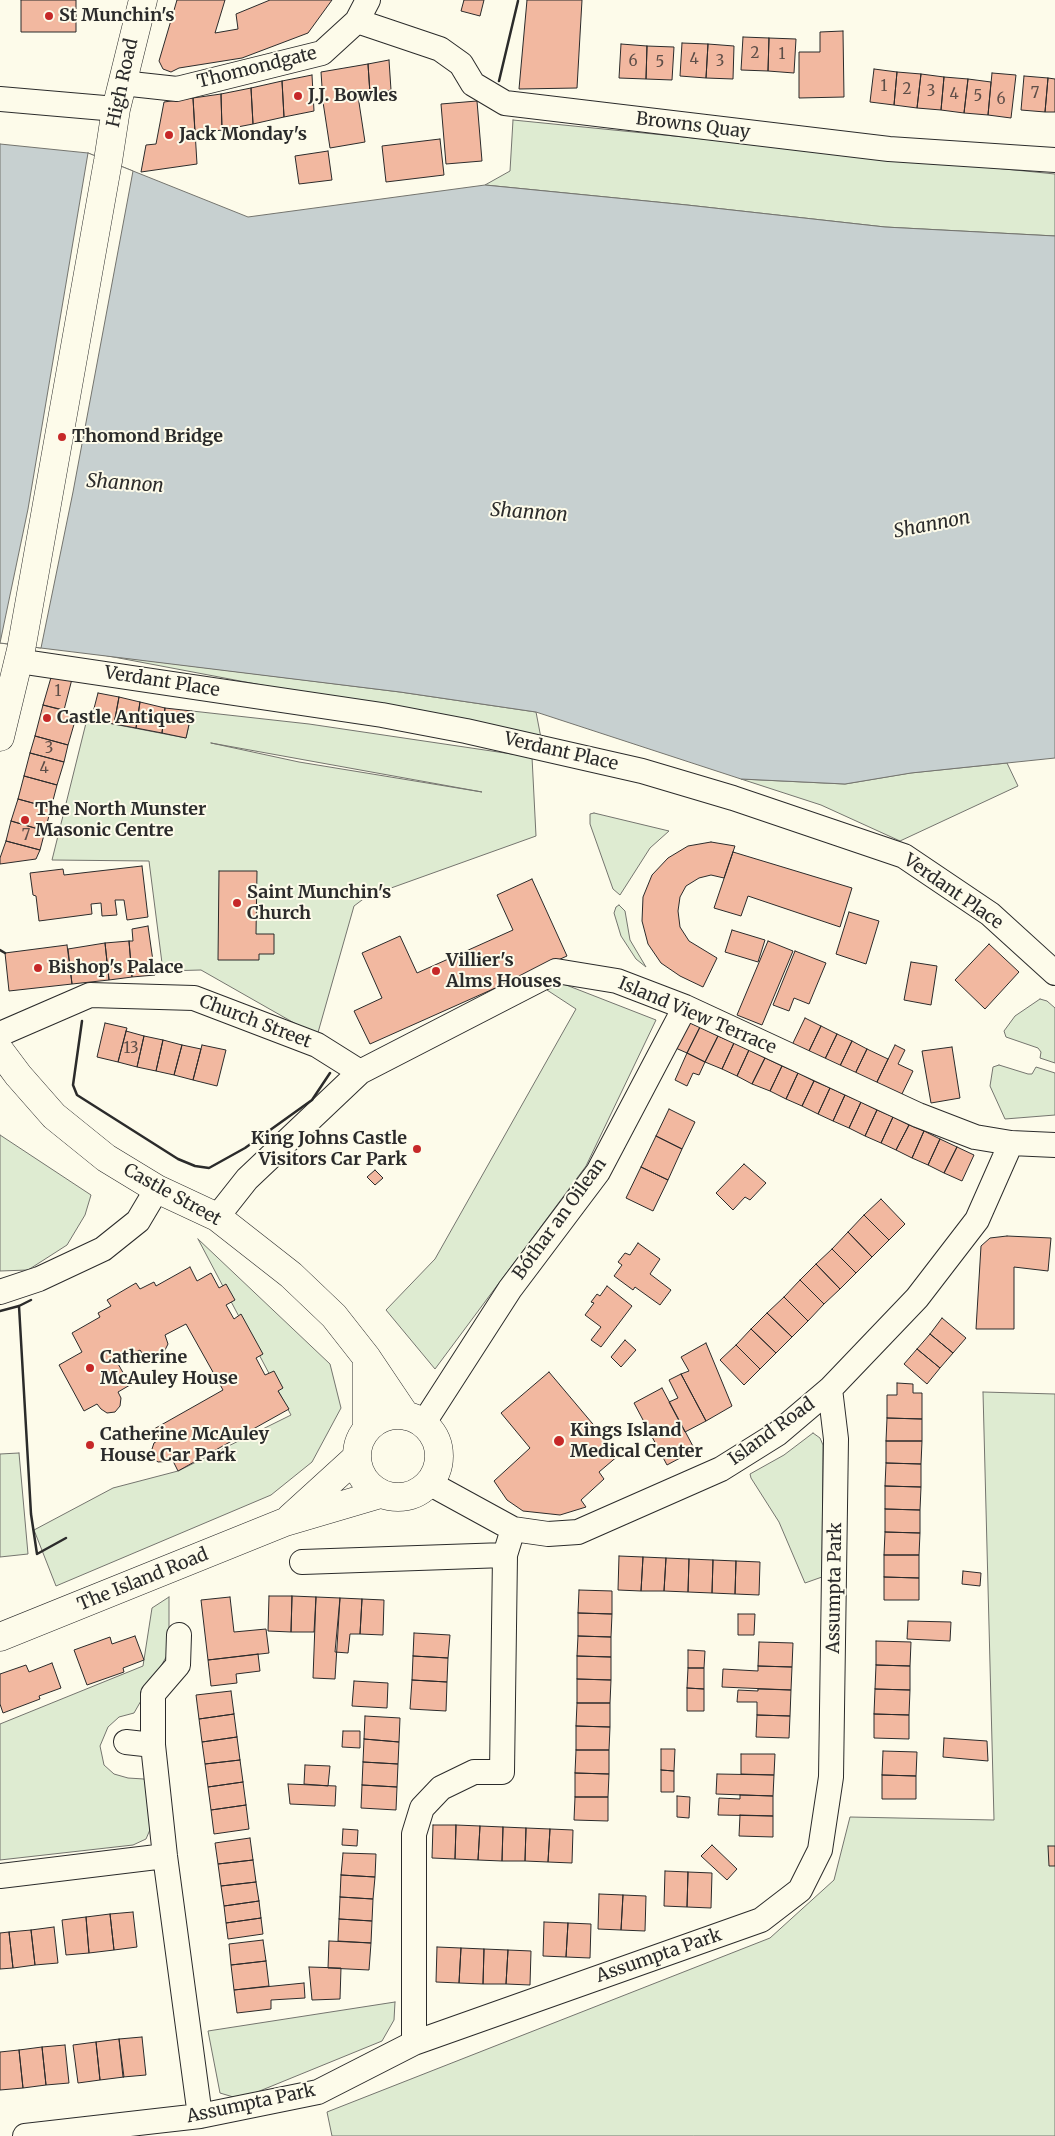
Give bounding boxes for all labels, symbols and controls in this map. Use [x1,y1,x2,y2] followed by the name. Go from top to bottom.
[59,5,175,27] place label: St Munchin's
[43,10,55,22] marker: St Munchin's
[103,36,143,130] street label: High Road
[195,43,319,93] street label: Thomondgate
[751,45,759,63] house number: 2
[779,46,785,64] house number: 1
[689,51,699,69] house number: 4
[628,53,638,71] house number: 6
[716,53,724,71] house number: 3
[656,54,664,72] house number: 5
[881,78,887,96] house number: 1
[903,81,911,99] house number: 2
[927,83,935,101] house number: 3
[308,85,398,107] place label: J.J. Bowles
[1031,85,1039,103] house number: 7
[949,86,959,104] house number: 4
[974,88,982,106] house number: 5
[292,90,304,102] marker: J.J. Bowles
[996,91,1006,109] house number: 6
[635,108,751,144] street label: Browns Quay
[179,124,307,146] place label: Jack Monday's
[163,129,175,141] marker: Jack Monday's
[72,426,223,448] place label: Thomond Bridge
[56,431,68,443] marker: Thomond Bridge
[86,470,164,498] water label: Shannon
[490,499,568,527] water label: Shannon
[892,506,972,544] water label: Shannon
[103,662,221,702] street label: Verdant Place
[55,683,61,701] house number: 1
[57,707,195,729] place label: Castle Antiques
[41,712,53,724] marker: Castle Antiques
[502,728,620,776] street label: Verdant Place
[45,740,53,758] house number: 3
[39,760,49,778] house number: 4
[35,799,206,842] place label: The North Munster Masonic Centre
[19,814,31,826] marker: The North Munster Masonic Centre
[22,827,30,845] house number: 7
[899,850,1007,934] street label: Verdant Place
[247,882,391,924] place label: Saint Munchin's Church
[231,897,243,909] marker: Saint Munchin's Church
[446,950,562,992] place label: Villier's Alms Houses
[48,957,183,979] place label: Bishop's Palace
[32,962,44,974] marker: Bishop's Palace
[430,965,442,977] marker: Villier's Alms Houses
[615,973,779,1059] street label: Island View Terrace
[196,991,314,1053] street label: Church Street
[124,1040,138,1058] house number: 13
[251,1128,407,1170] place label: King Johns Castle Visitors Car Park
[411,1143,423,1155] marker: King Johns Castle Visitors Car Park
[509,1154,611,1284] street label: Bóthar an Oilean
[119,1159,225,1231] street label: Castle Street
[100,1347,238,1390] place label: Catherine McAuley House
[84,1362,96,1374] marker: Catherine McAuley House
[725,1394,819,1470] street label: Island Road
[570,1420,703,1462] place label: Kings Island Medical Center
[100,1424,269,1466] place label: Catherine McAuley House Car Park
[552,1434,566,1448] marker: Kings Island Medical Center
[84,1439,96,1451] marker: Catherine McAuley House Car Park
[823,1522,847,1654] street label: Assumpta Park
[74,1544,212,1616] street label: The Island Road
[593,1924,725,1988] street label: Assumpta Park
[185,2080,317,2128] street label: Assumpta Park

